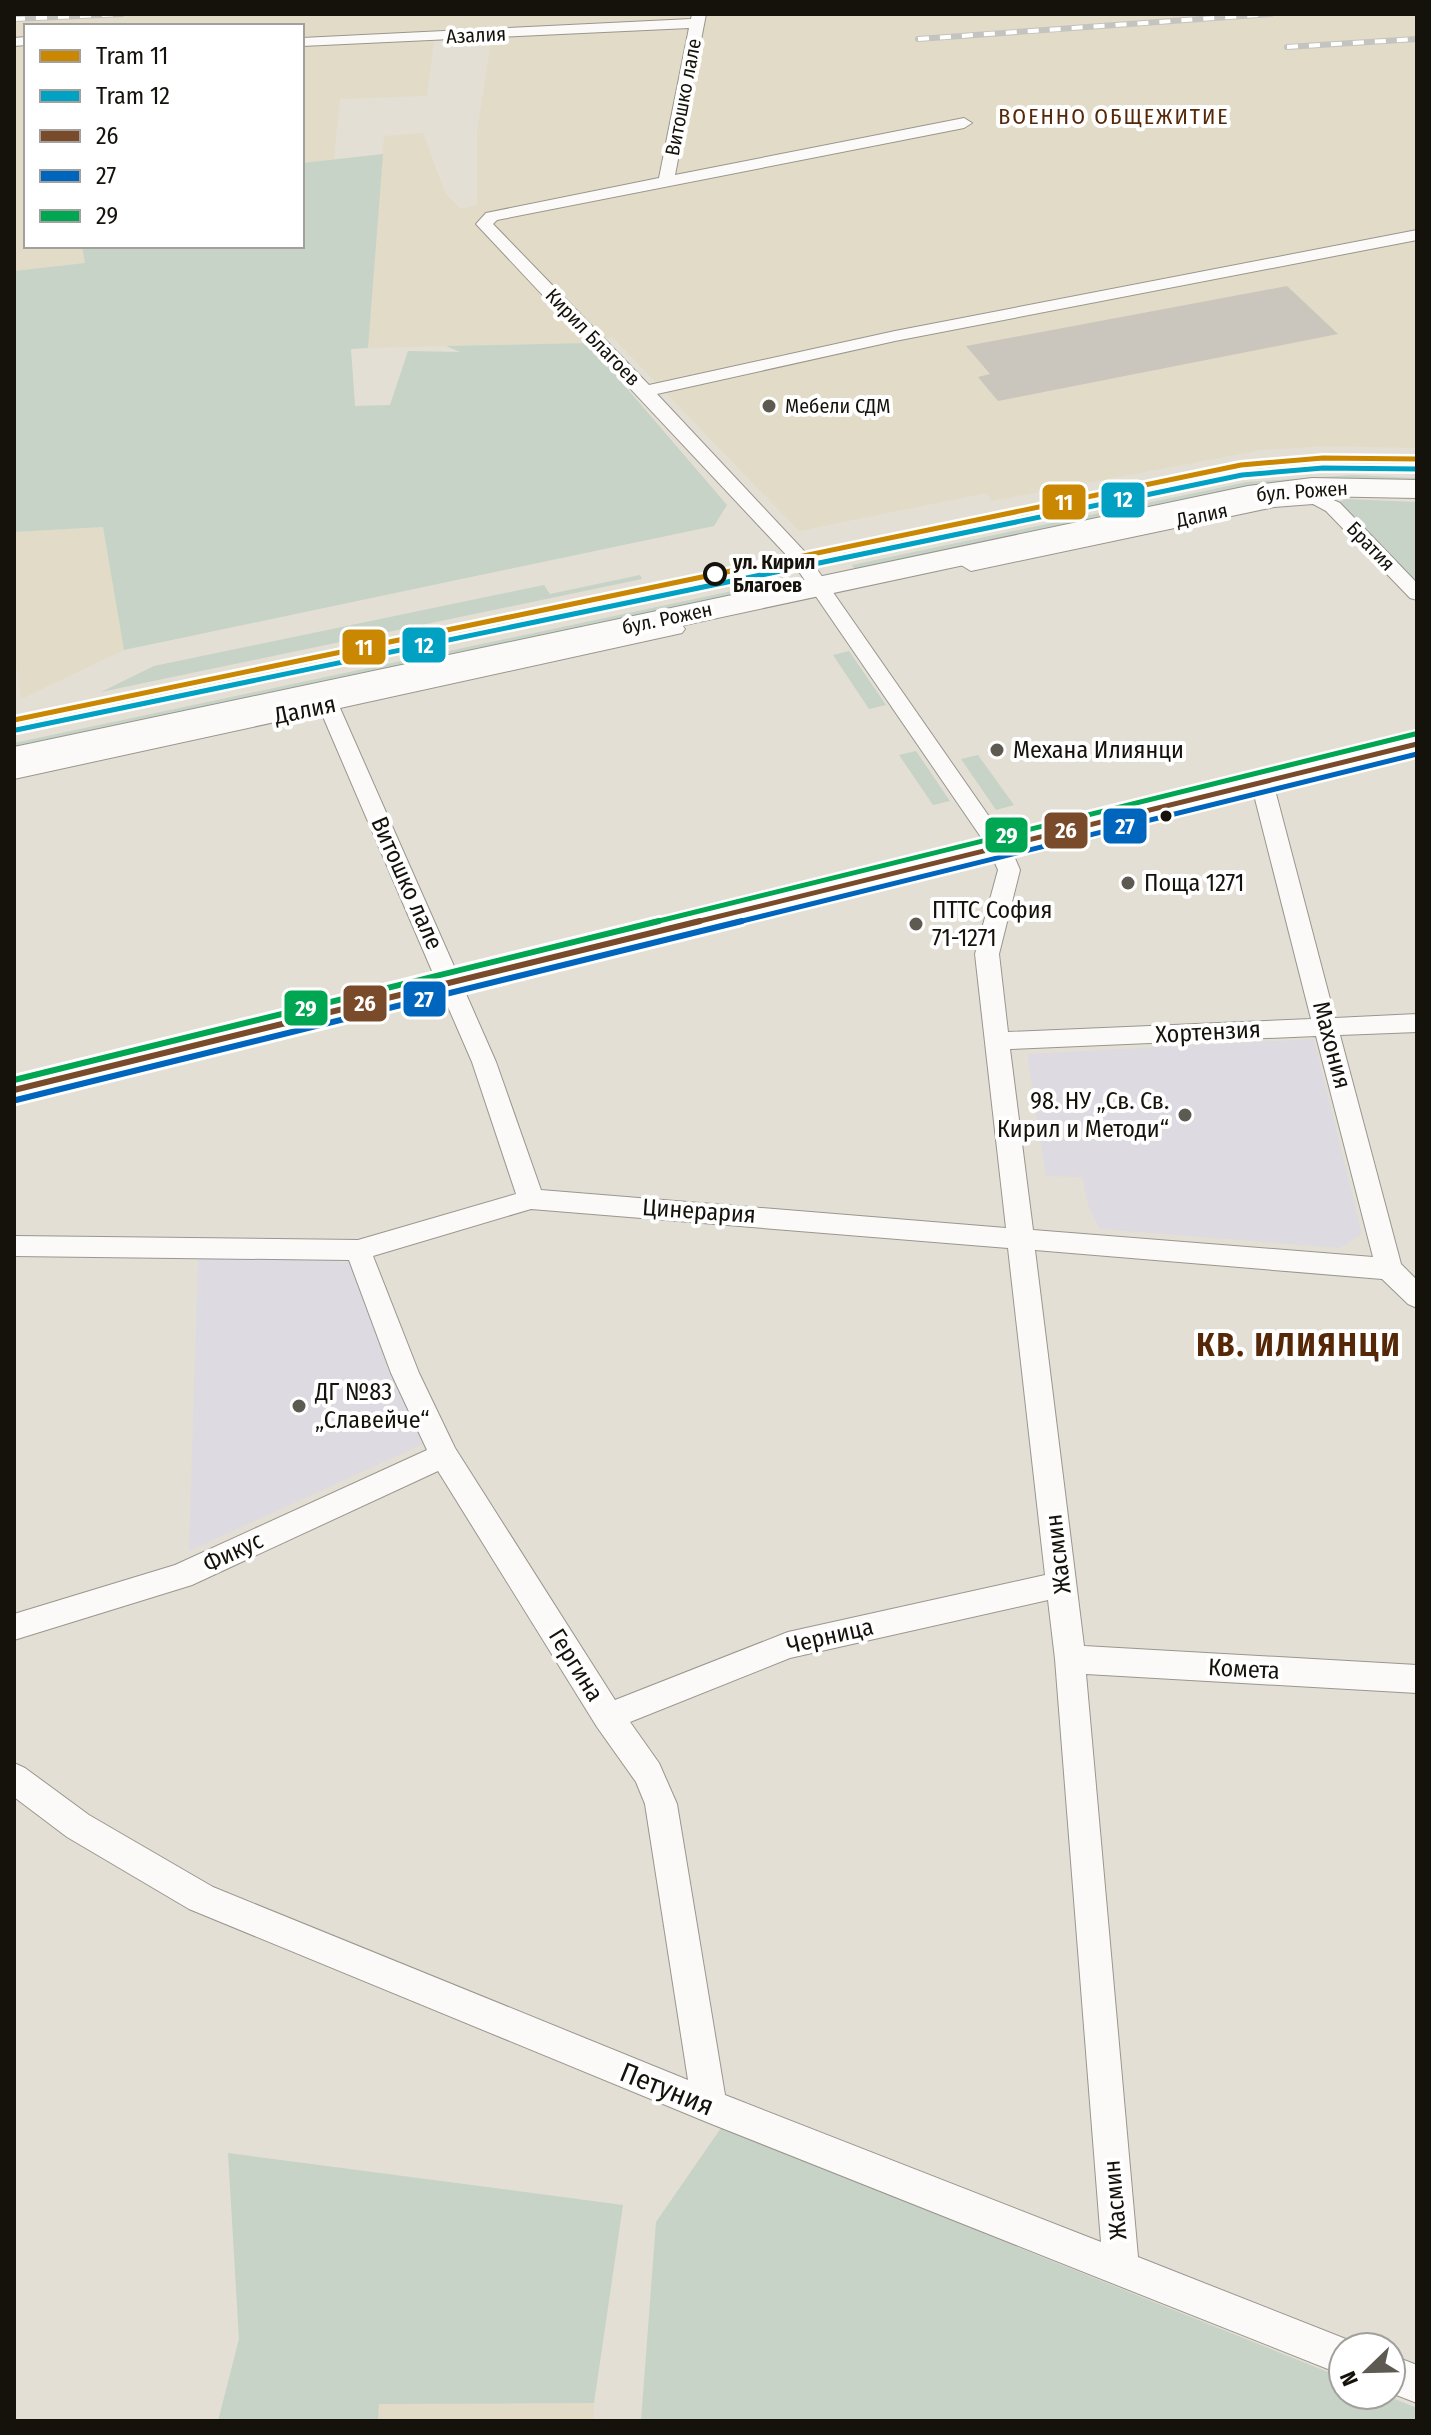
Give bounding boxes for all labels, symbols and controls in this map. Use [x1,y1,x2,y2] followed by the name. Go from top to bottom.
[445,21,507,49] street label: Азалия
[24,24,304,248] legend
[660,36,706,158] street label: Витошко лале
[96,42,168,70] text: Tram 11
[96,82,170,110] text: Tram 12
[998,103,1230,130] district label: ВОЕННО ОБЩЕЖИТИЕ
[96,122,119,150] text: 26
[96,162,116,190] text: 27
[96,202,118,230] text: 29
[541,283,645,391] street label: Кирил Благоев
[785,394,890,418] place label: Мебели СДМ
[760,397,778,415] marker: Мебели СДМ
[1255,476,1349,506] street label: бул. Рожен
[1100,481,1146,519] line badge: 12
[1041,483,1087,521] line badge: 11
[1113,486,1133,513] text: 12
[1055,489,1073,516] text: 11
[1173,498,1230,532] street label: Далия
[1342,516,1400,576] street label: Братия
[732,550,815,597] place label: ул. Кирил Благоев
[704,563,726,585] marker: ул. Кирил Благоев
[620,597,714,639] street label: бул. Рожен
[401,626,447,664] line badge: 12
[341,628,387,666] line badge: 11
[414,632,434,659] text: 12
[355,634,373,661] text: 11
[271,690,338,730] street label: Далия
[1013,736,1184,764] place label: Механа Илиянци
[988,741,1006,759] marker: Механа Илиянци
[1102,807,1148,845] line badge: 27
[1158,808,1174,824] unlabelled marker
[1043,811,1089,850] line badge: 26
[365,812,449,954] street label: Витошко лале
[1114,813,1135,840] text: 27
[984,816,1029,854] line badge: 29
[1054,817,1077,844] text: 26
[995,822,1018,849] text: 29
[1144,869,1244,897] place label: Поща 1271
[1119,874,1137,892] marker: Поща 1271
[932,896,1052,952] place label: ПТТС София 71-1271
[907,915,925,933] marker: ПТТС София 71-1271
[402,980,447,1018] line badge: 27
[342,984,388,1023] line badge: 26
[413,986,434,1013] text: 27
[283,989,329,1027] line badge: 29
[353,990,376,1017] text: 26
[294,995,317,1022] text: 29
[1307,998,1357,1092] street label: Махония
[1155,1015,1261,1049] street label: Хортензия
[997,1087,1169,1143] place label: 98. НУ „Св. Св. Кирил и Методи“
[1176,1106,1194,1124] marker: 98. НУ „Св. Св. Кирил и Методи“
[641,1193,757,1229] street label: Цинерария
[1196,1326,1402,1364] district label: КВ. ИЛИЯНЦИ
[314,1378,430,1434] place label: ДГ №83 „Славейче“
[290,1397,308,1415] marker: ДГ №83 „Славейче“
[1039,1513,1077,1595] street label: Жасмин
[199,1526,267,1578] street label: Фикус
[784,1612,876,1660] street label: Черница
[543,1624,609,1706] street label: Гергина
[1207,1653,1281,1685] street label: Комета
[615,2055,719,2123] street label: Петуния
[1098,2159,1132,2241] street label: Жасмин
[1327,2331,1407,2411] north arrow
[1334,2367,1364,2390] text: N

